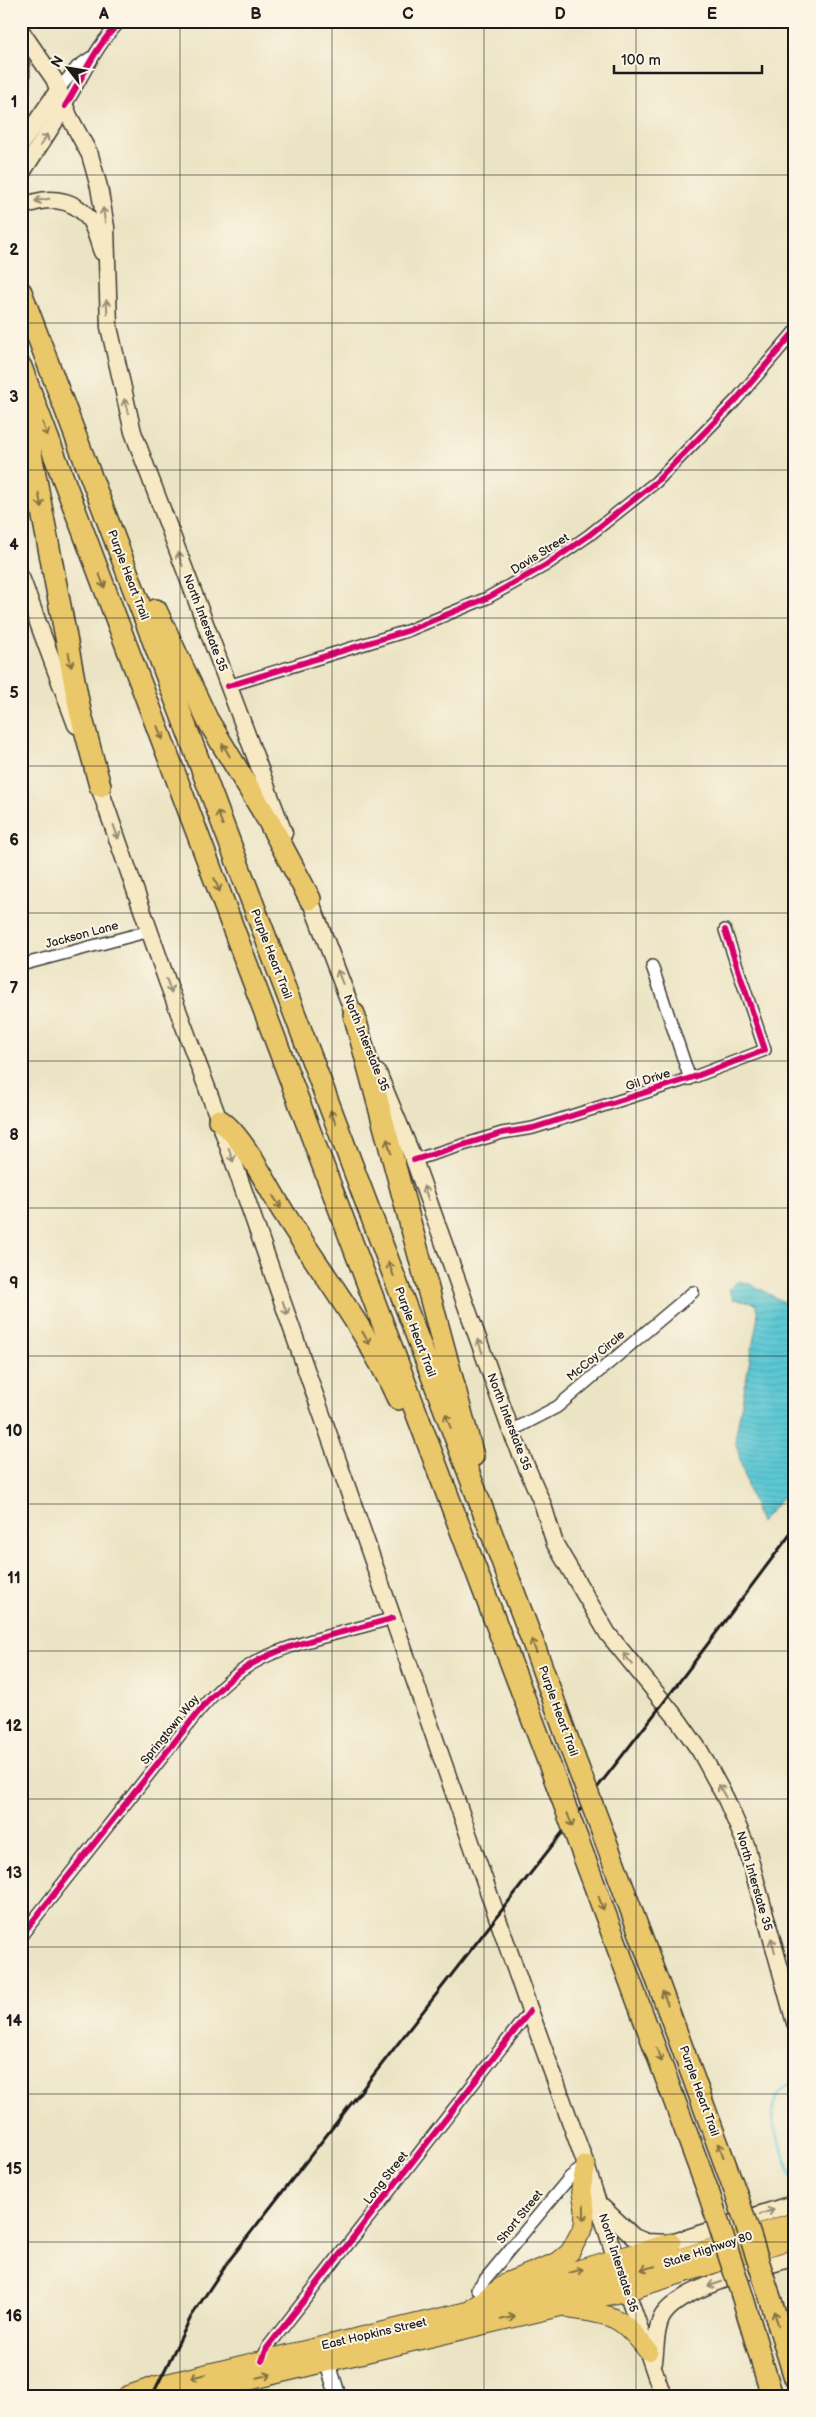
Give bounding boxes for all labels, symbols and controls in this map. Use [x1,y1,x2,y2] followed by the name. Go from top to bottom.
[98,5,109,24] text: A
[250,5,262,24] text: B
[402,5,414,24] text: C
[554,5,566,24] text: D
[707,5,717,24] text: E
[42,42,92,92] north arrow
[614,42,761,74] scale bar
[621,51,661,70] text: 100 m
[47,53,67,70] text: N
[11,93,17,112] text: 1
[39,134,49,148] one-way arrow
[34,196,50,206] one-way arrow
[98,207,108,223] one-way arrow
[9,241,19,260] text: 2
[103,299,112,315] one-way arrow
[9,388,19,407] text: 3
[121,398,131,414] one-way arrow
[41,420,50,436] one-way arrow
[35,492,45,508] one-way arrow
[104,528,152,622] street label: Purple Heart Trail
[508,530,572,578] street label: Davis Street
[9,536,19,555] text: 4
[175,552,184,567] one-way arrow
[98,572,107,588] one-way arrow
[180,572,231,674] street label: North Interstate 35
[65,651,75,667] one-way arrow
[9,684,19,703] text: 5
[156,725,165,740] one-way arrow
[220,743,230,757] one-way arrow
[215,810,224,826] one-way arrow
[112,824,121,840] one-way arrow
[9,831,19,850] text: 6
[213,876,222,892] one-way arrow
[247,907,295,1001] street label: Purple Heart Trail
[44,918,120,952] street label: Jackson Lane
[334,970,344,985] one-way arrow
[165,978,174,993] one-way arrow
[10,979,19,998] text: 7
[340,992,392,1094] street label: North Interstate 35
[624,1066,672,1094] street label: Gil Drive
[328,1110,337,1125] one-way arrow
[9,1126,19,1145] text: 8
[383,1139,393,1155] one-way arrow
[227,1147,236,1162] one-way arrow
[421,1186,430,1201] one-way arrow
[273,1195,283,1209] one-way arrow
[386,1262,395,1277] one-way arrow
[9,1274,19,1293] text: 9
[391,1285,439,1379] street label: Purple Heart Trail
[280,1300,290,1316] one-way arrow
[564,1327,628,1385] street label: McCoy Circle
[362,1330,372,1344] one-way arrow
[475,1339,484,1354] one-way arrow
[484,1371,535,1473] street label: North Interstate 35
[443,1414,452,1429] one-way arrow
[6,1422,22,1441] text: 10
[7,1569,21,1588] text: 11
[529,1638,538,1654] one-way arrow
[623,1653,634,1666] one-way arrow
[535,1664,581,1758] street label: Purple Heart Trail
[137,1692,203,1768] street label: Springtown Way
[6,1717,23,1736] text: 12
[717,1784,727,1799] one-way arrow
[566,1811,575,1827] one-way arrow
[733,1829,775,1933] street label: North Interstate 35
[6,1864,22,1883] text: 13
[597,1894,606,1910] one-way arrow
[767,1937,777,1953] one-way arrow
[660,1991,669,2006] one-way arrow
[6,2012,23,2031] text: 14
[676,2044,722,2138] street label: Purple Heart Trail
[654,2047,664,2062] one-way arrow
[716,2143,725,2159] one-way arrow
[361,2148,411,2207] street label: Long Street
[6,2160,22,2179] text: 15
[494,2187,546,2247] street label: Short Street
[580,2204,589,2220] one-way arrow
[759,2207,775,2216] one-way arrow
[595,2212,641,2314] street label: North Interstate 35
[662,2229,754,2271] street label: State Highway 80
[641,2264,657,2273] one-way arrow
[568,2266,584,2275] one-way arrow
[708,2279,724,2289] one-way arrow
[6,2307,23,2326] text: 16
[771,2310,781,2326] one-way arrow
[499,2313,515,2322] one-way arrow
[320,2315,428,2353] street label: East Hopkins Street
[256,2371,272,2380] one-way arrow
[190,2372,206,2381] one-way arrow

